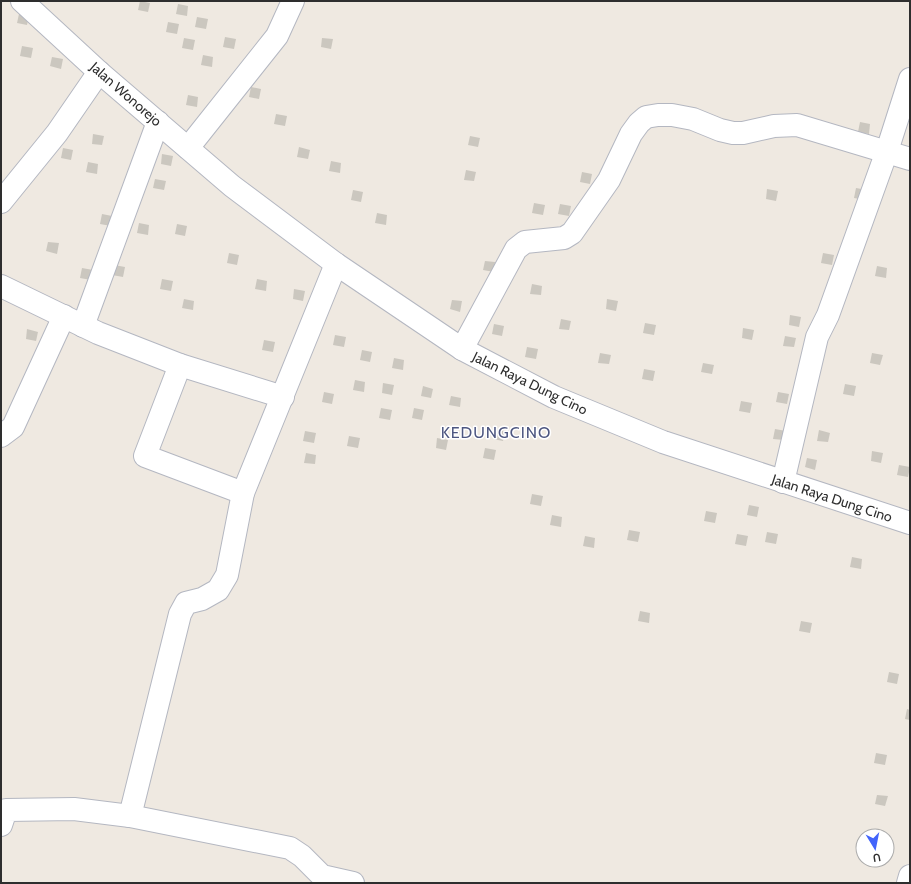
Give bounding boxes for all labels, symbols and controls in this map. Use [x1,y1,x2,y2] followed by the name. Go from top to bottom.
[86,57,166,130] street label: Jalan Wonorejo
[469,347,591,419] street label: Jalan Raya Dung Cino
[441,423,551,442] district label: KEDUNGCINO
[768,470,895,526] street label: Jalan Raya Dung Cino
[855,828,895,868] north arrow
[872,850,882,865] text: U

